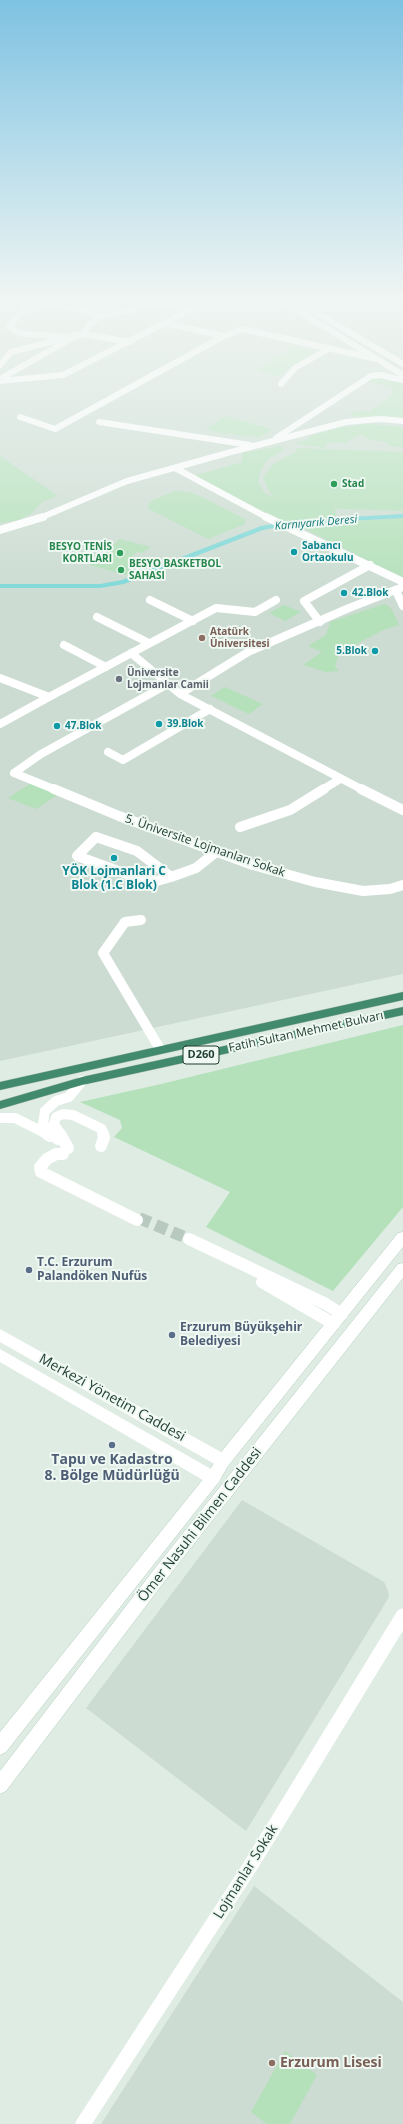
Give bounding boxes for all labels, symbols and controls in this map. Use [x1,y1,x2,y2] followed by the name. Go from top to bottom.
[342,478,364,490] place label: Stad
[329,479,339,489] marker: Stad
[274,513,358,533] water label: Karnıyarık Deresi
[302,540,353,564] place label: Sabancı Ortaokulu
[49,541,112,564] place label: BESYO TENİS KORTLARI
[289,547,299,557] marker: Sabancı Ortaokulu
[115,548,125,558] marker: BESYO TENİS KORTLARI
[129,558,221,582] place label: BESYO BASKETBOL SAHASI
[116,565,126,575] marker: BESYO BASKETBOL SAHASI
[352,587,388,599] place label: 42.Blok
[339,588,349,598] marker: 42.Blok
[210,626,270,650] place label: Atatürk Üniversitesi
[197,633,207,643] marker: Atatürk Üniversitesi
[336,645,367,657] place label: 5.Blok
[370,646,380,656] marker: 5.Blok
[127,667,209,690] place label: Üniversite Lojmanlar Camii
[114,674,124,684] marker: Üniversite Lojmanlar Camii
[167,718,203,730] place label: 39.Blok
[154,719,164,729] marker: 39.Blok
[65,720,101,732] place label: 47.Blok
[52,721,62,731] marker: 47.Blok
[123,812,287,880] street label: 5. Üniversite Lojmanları Sokak
[109,853,119,863] marker: YÖK Lojmanlari C Blok (1.C Blok)
[62,865,166,893] place label: YÖK Lojmanlari C Blok (1.C Blok)
[227,1009,385,1055] street label: Fatih Sultan Mehmet Bulvarı
[183,1046,219,1064] road number: D260
[37,1256,147,1284] place label: T.C. Erzurum Palandöken Nufüs
[24,1265,34,1275] marker: T.C. Erzurum Palandöken Nufüs
[180,1321,302,1349] place label: Erzurum Büyükşehir Belediyesi
[167,1330,177,1340] marker: Erzurum Büyükşehir Belediyesi
[36,1351,188,1445] street label: Merkezi Yönetim Caddesi
[107,1440,117,1450] marker: Tapu ve Kadastro 8. Bölge Müdürlüğü
[134,1444,266,1606] street label: Ömer Nasuhi Bilmen Caddesi
[44,1452,180,1484] place label: Tapu ve Kadastro 8. Bölge Müdürlüğü
[210,1822,282,1922] street label: Lojmanlar Sokak
[280,2055,382,2071] place label: Erzurum Lisesi
[267,2058,277,2068] marker: Erzurum Lisesi

